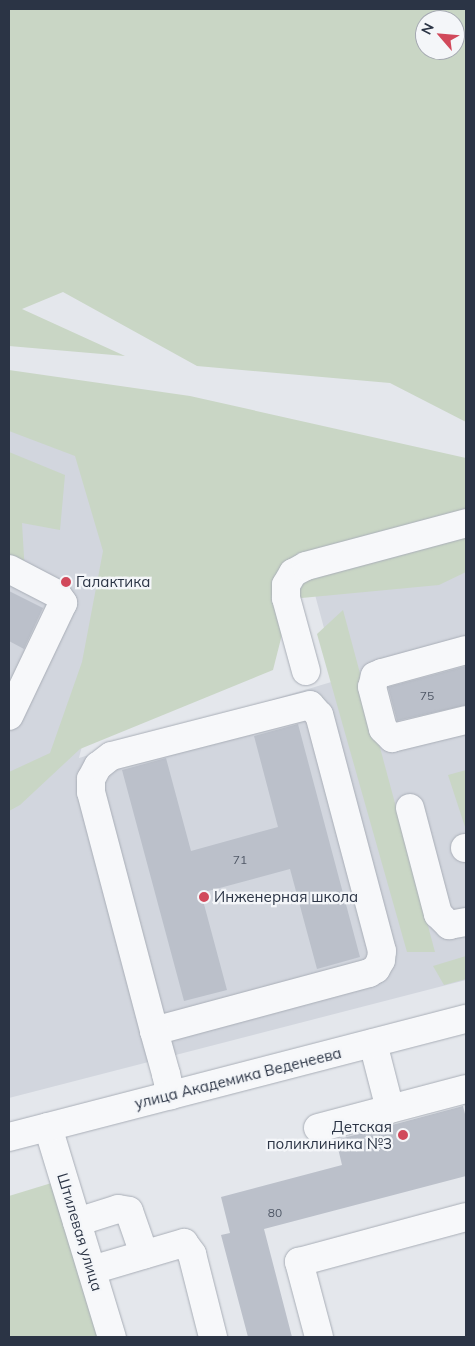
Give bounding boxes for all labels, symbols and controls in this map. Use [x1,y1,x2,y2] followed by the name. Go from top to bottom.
[415,10,465,60] north arrow
[417,20,438,37] text: N
[76,573,150,591] place label: Галактика
[60,576,72,588] marker: Галактика
[420,689,434,703] house number: 75
[233,853,247,867] house number: 71
[214,888,358,906] place label: Инженерная школа
[198,891,210,903] marker: Инженерная школа
[133,1044,343,1112] street label: улица Академика Веденеева
[267,1117,392,1152] place label: Детская поликлиника №3
[396,1128,410,1142] marker: Детская поликлиника №3
[53,1171,107,1293] street label: Штилевая улица
[268,1206,282,1220] house number: 80

